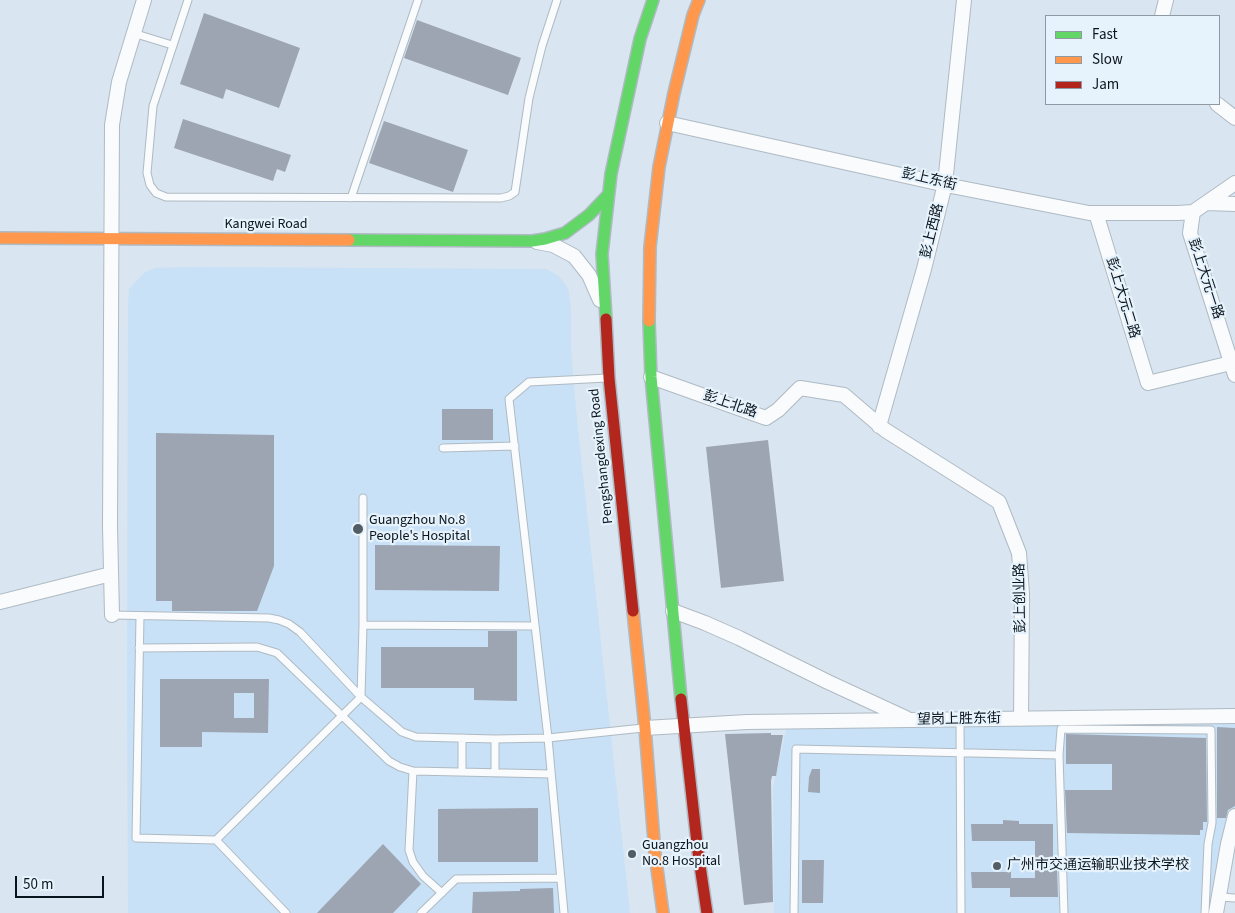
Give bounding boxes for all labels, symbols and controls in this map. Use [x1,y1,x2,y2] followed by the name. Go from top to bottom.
[1045,15,1220,105] legend
[1092,24,1118,45] text: Fast
[1092,49,1123,70] text: Slow
[1092,74,1119,95] text: Jam
[900,166,958,194] street label: 彭上东街
[918,202,948,260] street label: 彭上西路
[224,217,308,233] street label: Kangwei Road
[1184,236,1226,322] street label: 彭上大元一路
[1102,255,1142,341] street label: 彭上大元二路
[587,387,617,525] street label: Pengshangdexing Road
[701,388,759,422] street label: 彭上北路
[369,513,470,546] place label: Guangzhou No.8 People's Hospital
[351,522,365,536] marker: Guangzhou No.8 People's Hospital
[1012,563,1030,633] street label: 彭上创业路
[917,711,1001,729] street label: 望岗上胜东街
[642,838,721,870] place label: Guangzhou No.8 Hospital
[626,848,638,860] marker: Guangzhou No.8 Hospital
[1007,858,1189,874] place label: 广州市交通运输职业技术学校
[991,860,1003,872] marker: 广州市交通运输职业技术学校
[18,866,106,898] scale bar
[23,874,53,895] text: 50 m

